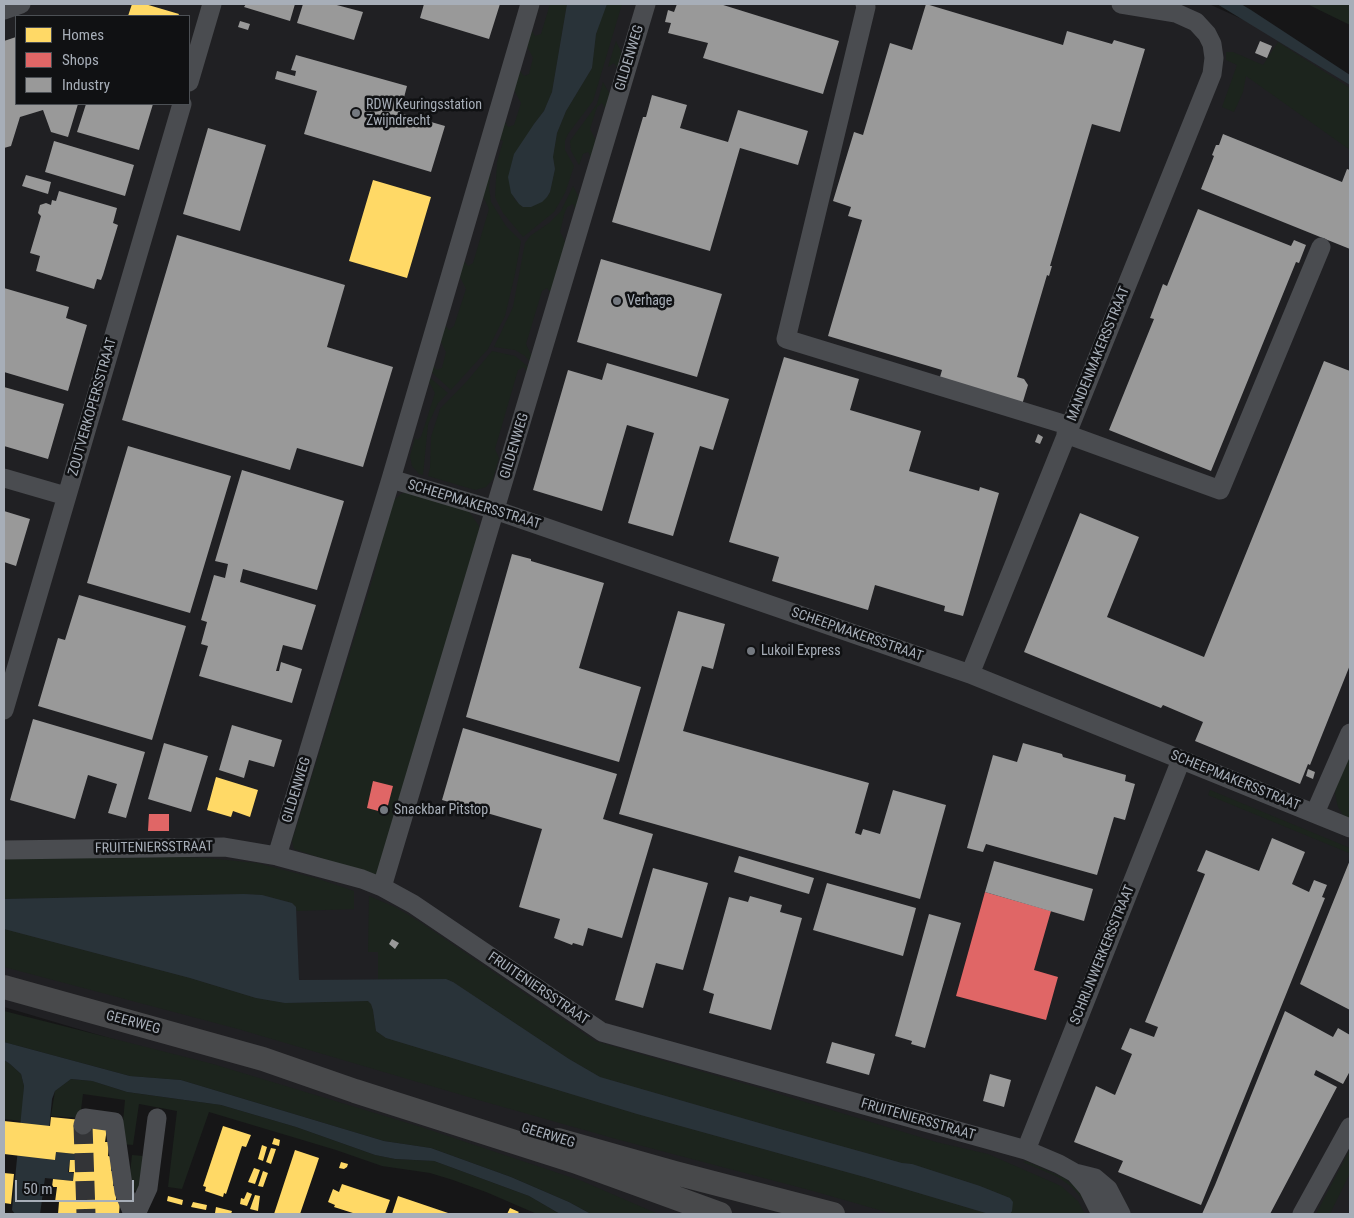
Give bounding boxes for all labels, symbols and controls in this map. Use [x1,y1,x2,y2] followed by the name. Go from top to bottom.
[15,15,190,105] legend
[612,23,648,93] street label: GILDENWEG
[62,26,104,44] text: Homes
[62,51,99,69] text: Shops
[62,76,110,94] text: Industry
[366,97,482,130] place label: RDW Keuringsstation Zwijndrecht
[350,107,362,119] marker: RDW Keuringsstation Zwijndrecht
[1064,284,1134,424] street label: MANDENMAKERSSTRAAT
[627,293,672,309] place label: Verhage
[611,295,623,307] marker: Verhage
[65,336,121,478] street label: ZOUTVERKOPERSSTRAAT
[497,411,533,481] street label: GILDENWEG
[405,477,543,533] street label: SCHEEPMAKERSSTRAAT
[789,605,925,665] street label: SCHEEPMAKERSSTRAAT
[761,643,841,659] place label: Lukoil Express
[745,645,757,657] marker: Lukoil Express
[1168,747,1302,815] street label: SCHEEPMAKERSSTRAAT
[279,755,315,825] street label: GILDENWEG
[394,802,488,818] place label: Snackbar Pitstop
[378,804,390,816] marker: Snackbar Pitstop
[95,839,213,857] street label: FRUITENIERSSTRAAT
[1067,883,1139,1027] street label: SCHRIJNWERKERSSTRAAT
[484,949,592,1029] street label: FRUITENIERSSTRAAT
[104,1008,162,1038] street label: GEERWEG
[859,1096,977,1144] street label: FRUITENIERSSTRAAT
[519,1120,577,1152] street label: GEERWEG
[18,1170,136,1202] scale bar
[23,1180,53,1198] text: 50 m

